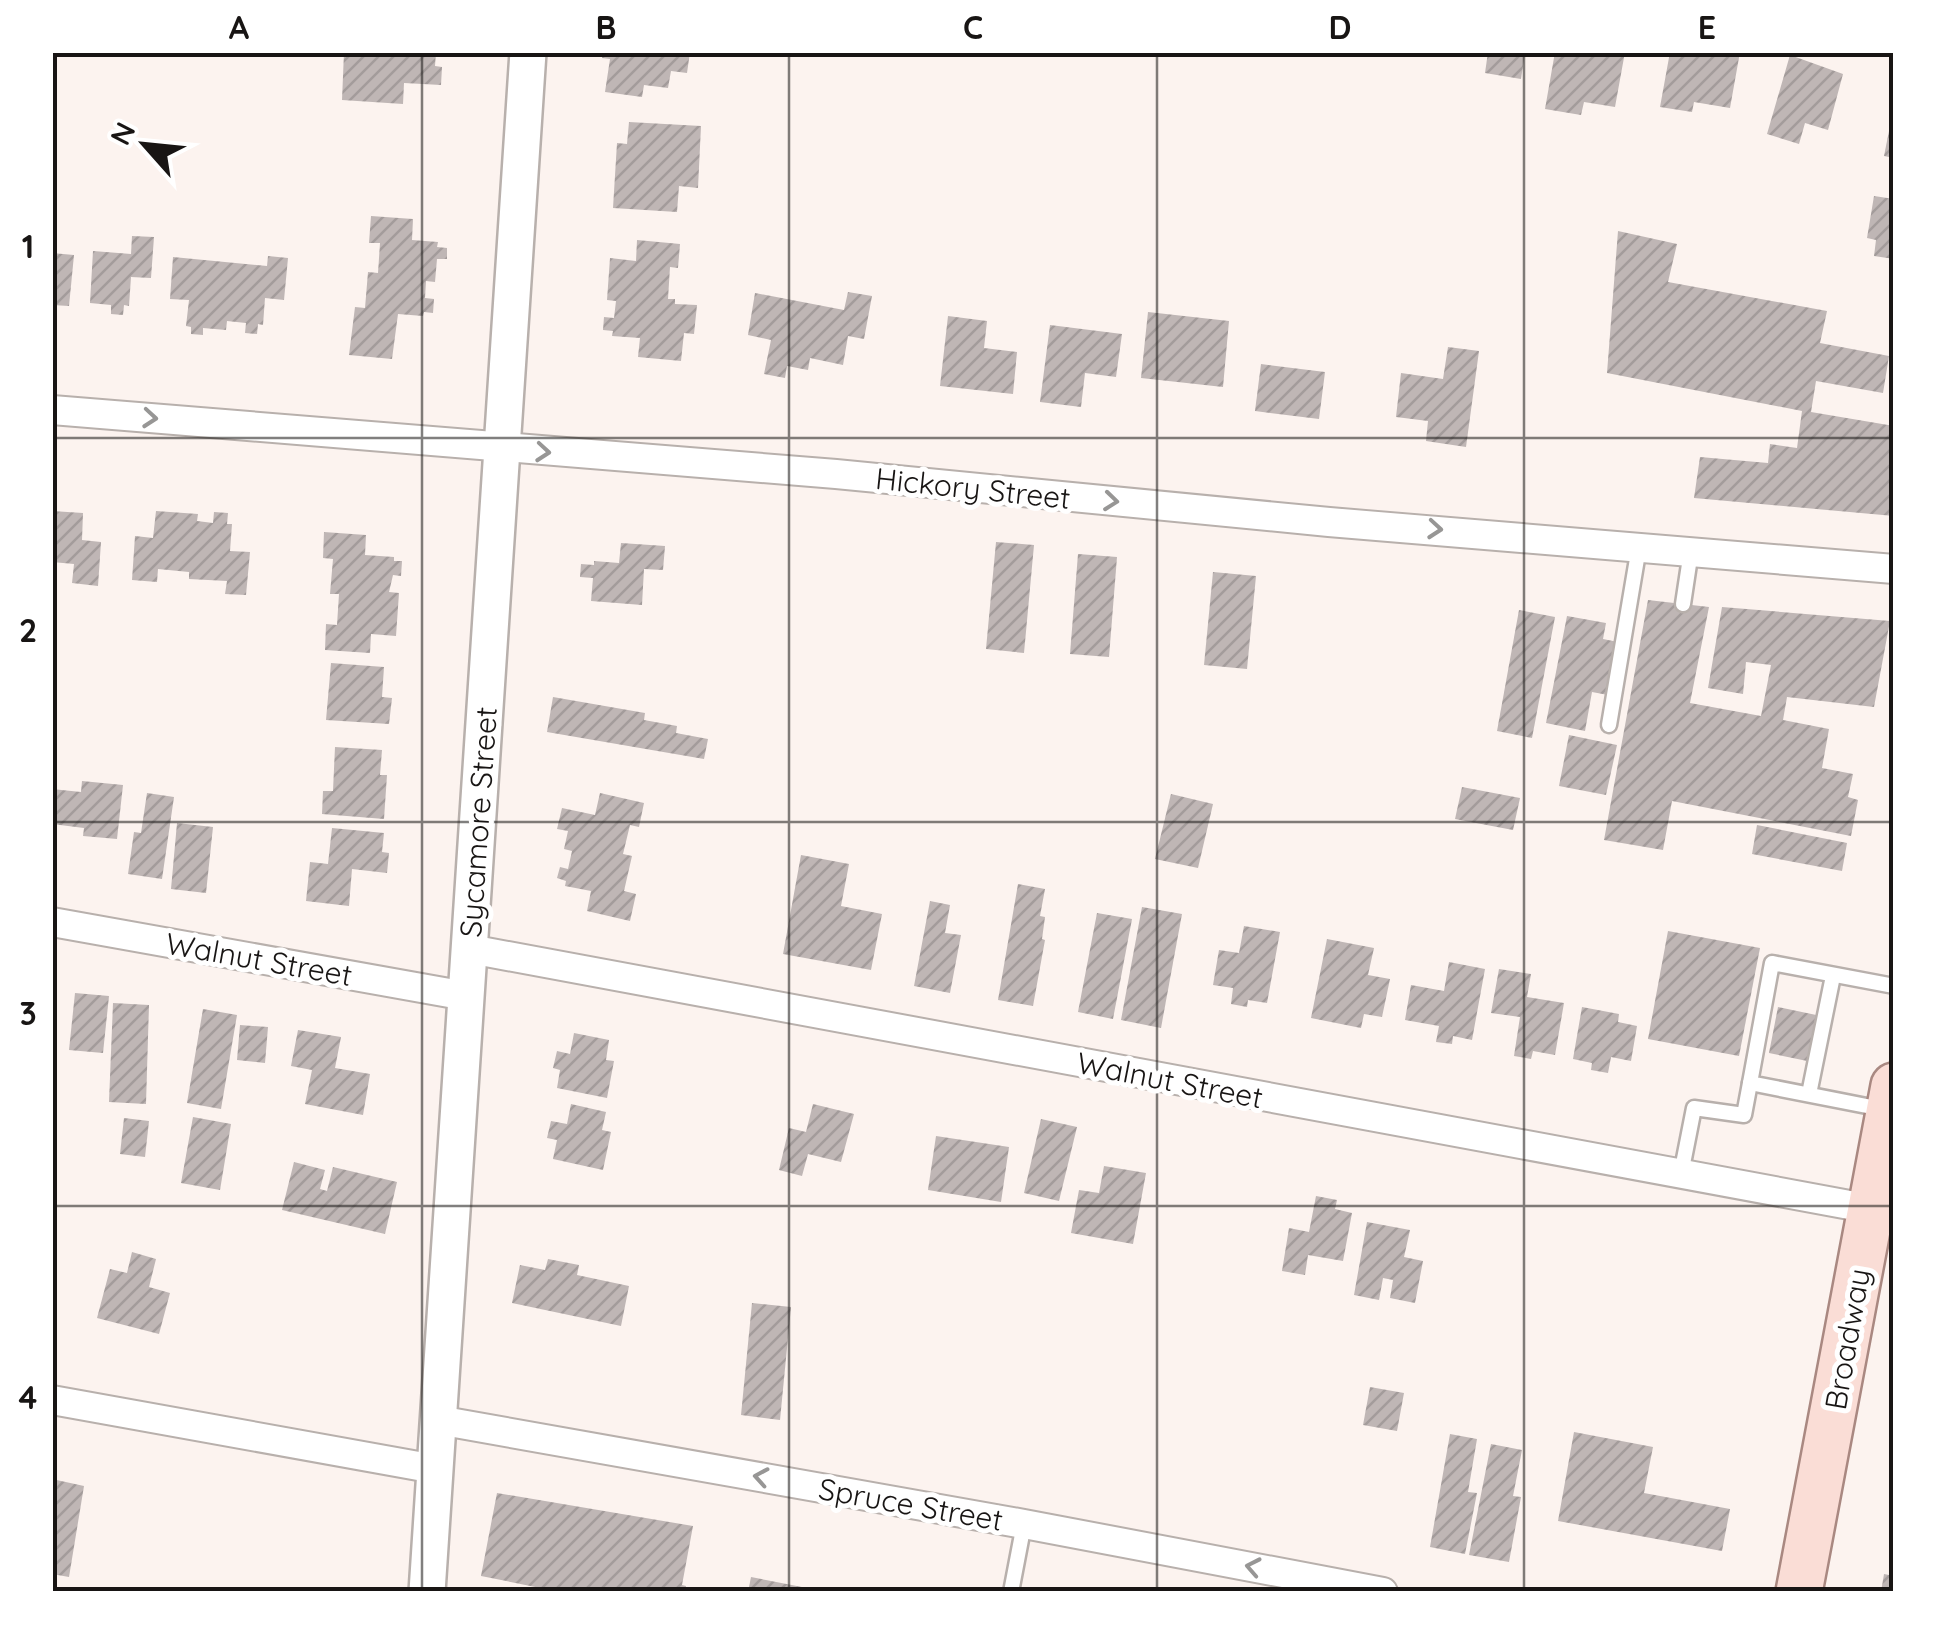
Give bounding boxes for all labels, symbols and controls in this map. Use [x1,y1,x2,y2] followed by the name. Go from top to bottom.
[229,7,250,47] text: A
[596,7,616,47] text: B
[963,7,983,47] text: C
[1329,7,1351,47] text: D
[1698,7,1716,47] text: E
[95,95,195,195] north arrow
[102,116,143,151] text: N
[22,226,34,266] text: 1
[142,407,158,428] one-way arrow
[536,440,552,462] one-way arrow
[874,459,1072,517] street label: Hickory Street
[1103,490,1119,511] one-way arrow
[1427,518,1443,539] one-way arrow
[19,610,37,650] text: 2
[451,705,505,939] street label: Sycamore Street
[163,924,355,994] street label: Walnut Street
[19,993,37,1033] text: 3
[1074,1043,1266,1117] street label: Walnut Street
[1816,1265,1878,1413] street label: Broadway
[19,1377,38,1417] text: 4
[753,1467,769,1488] one-way arrow
[816,1469,1006,1539] street label: Spruce Street
[1245,1557,1261,1578] one-way arrow

